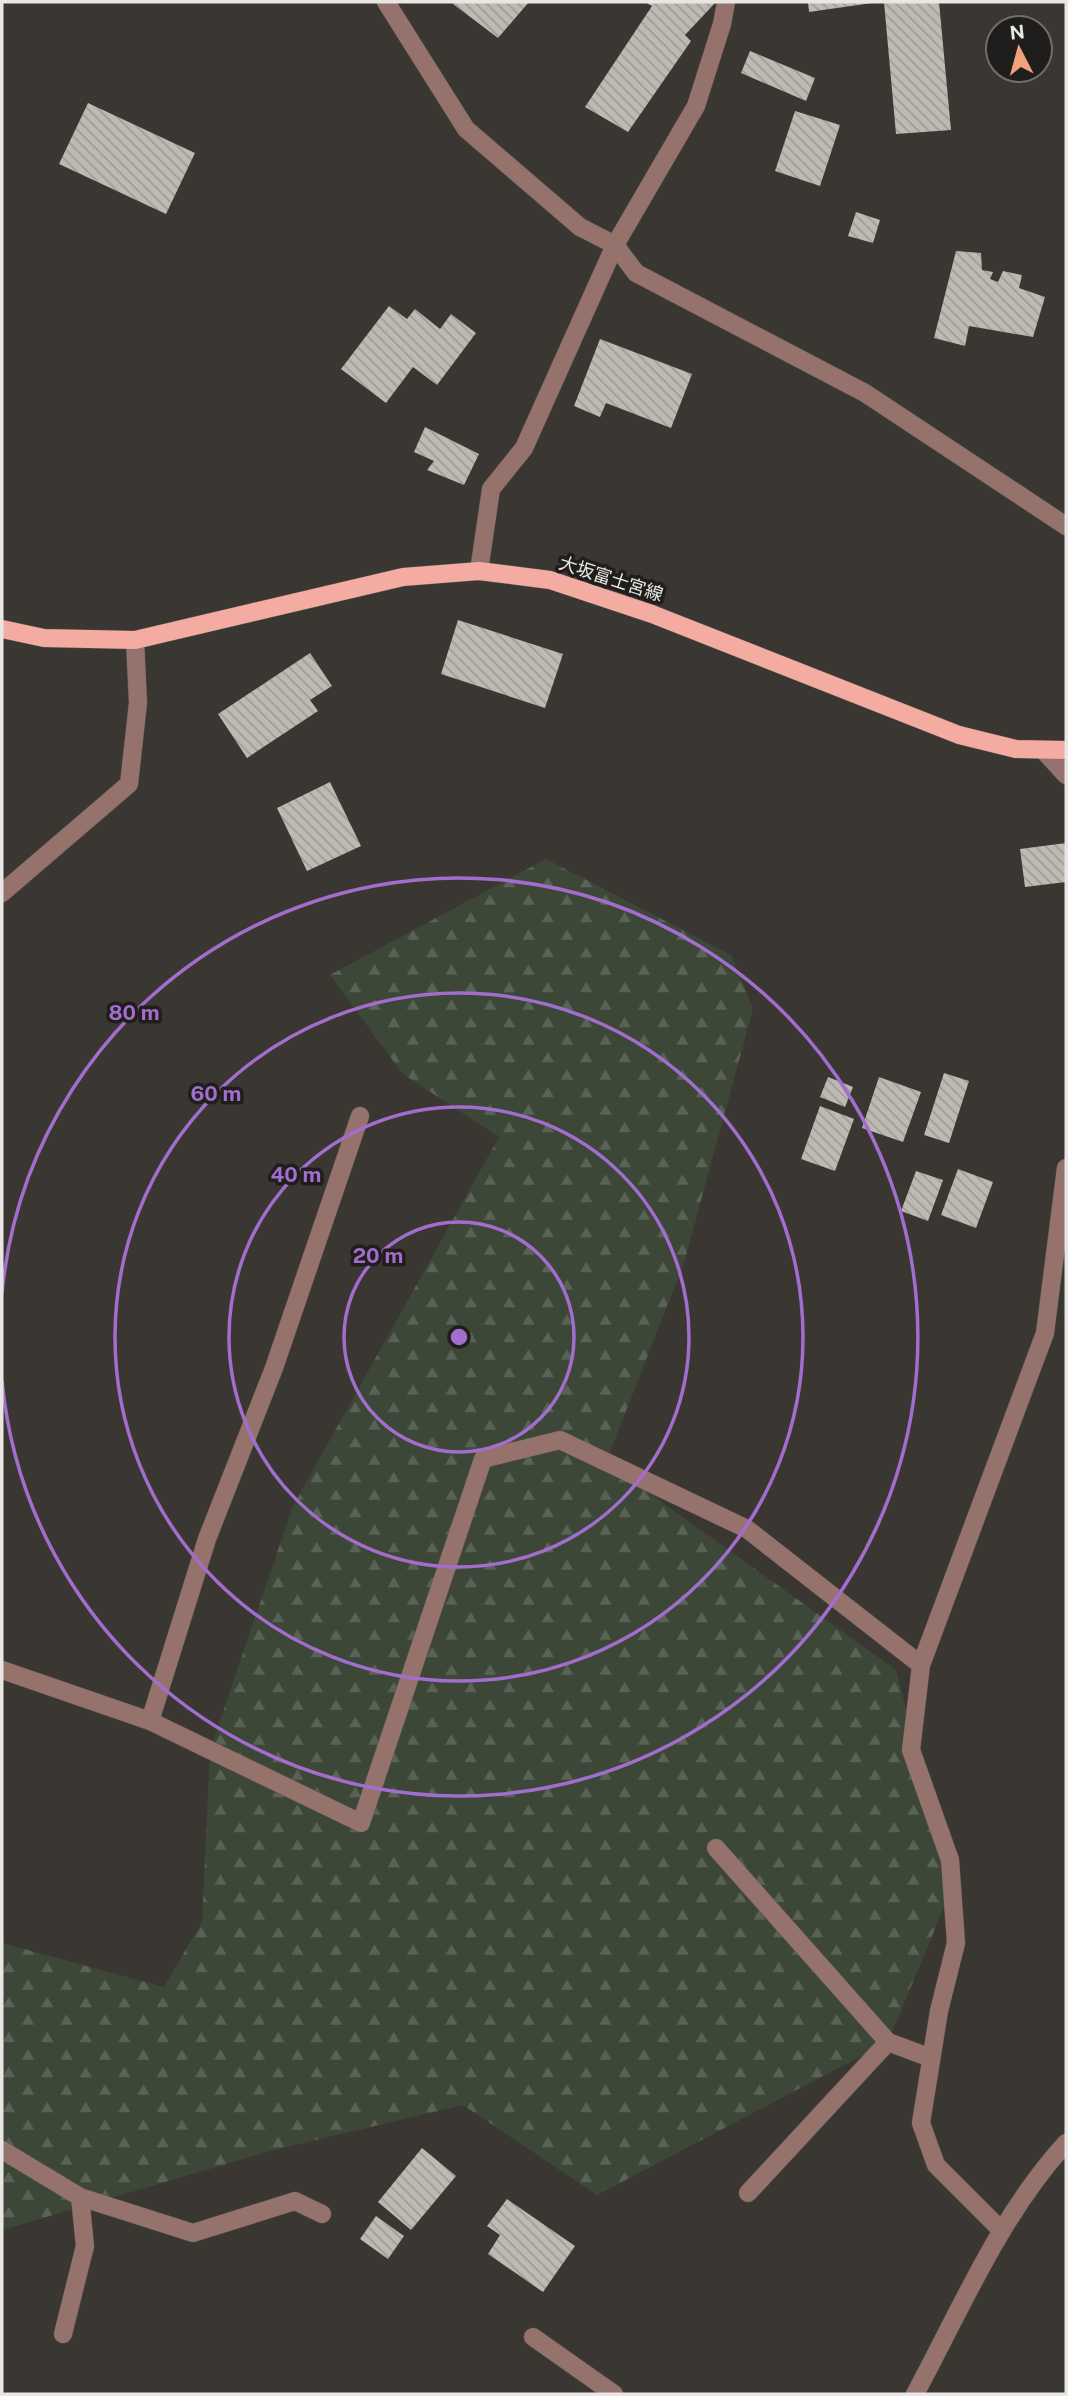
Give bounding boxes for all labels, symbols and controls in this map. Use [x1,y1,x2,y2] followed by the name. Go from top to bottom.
[984,14,1054,84] north arrow
[1009,20,1026,44] text: N
[557,552,666,605] street label: 大坂富士宮線
[108,1000,160,1025] text: 80 m
[191,1081,241,1106] text: 60 m
[271,1162,321,1187] text: 40 m
[353,1243,403,1268] text: 20 m
[447,1325,471,1349] centre of rings

